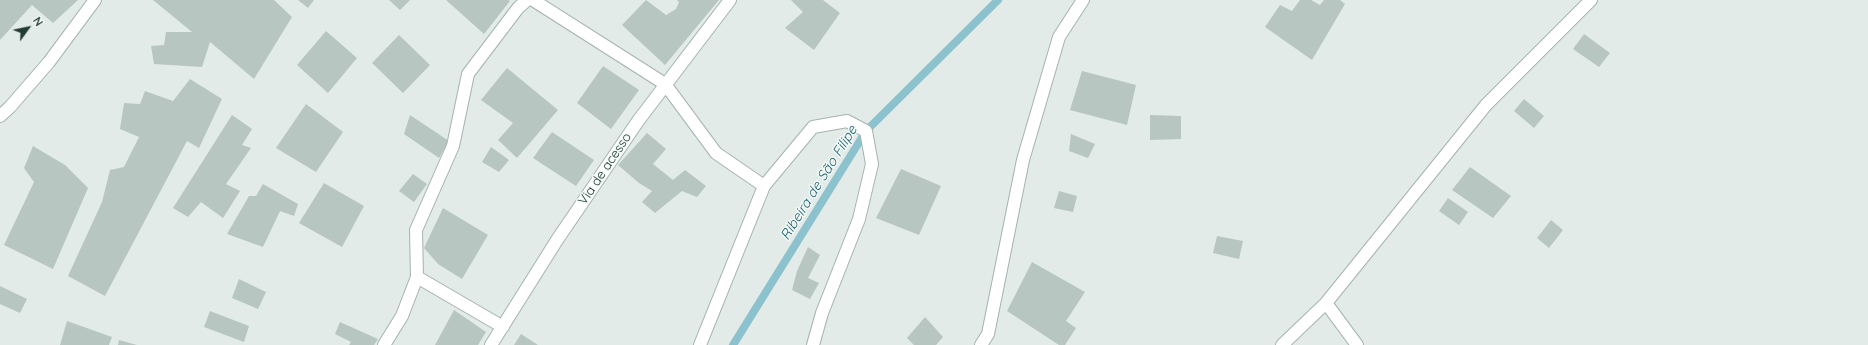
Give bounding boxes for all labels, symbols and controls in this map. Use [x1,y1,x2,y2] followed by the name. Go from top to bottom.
[8,8,48,48] north arrow
[30,14,46,29] text: N
[777,123,861,243] water label: Ribeira de São Filipe
[575,130,635,208] street label: Via de acesso

